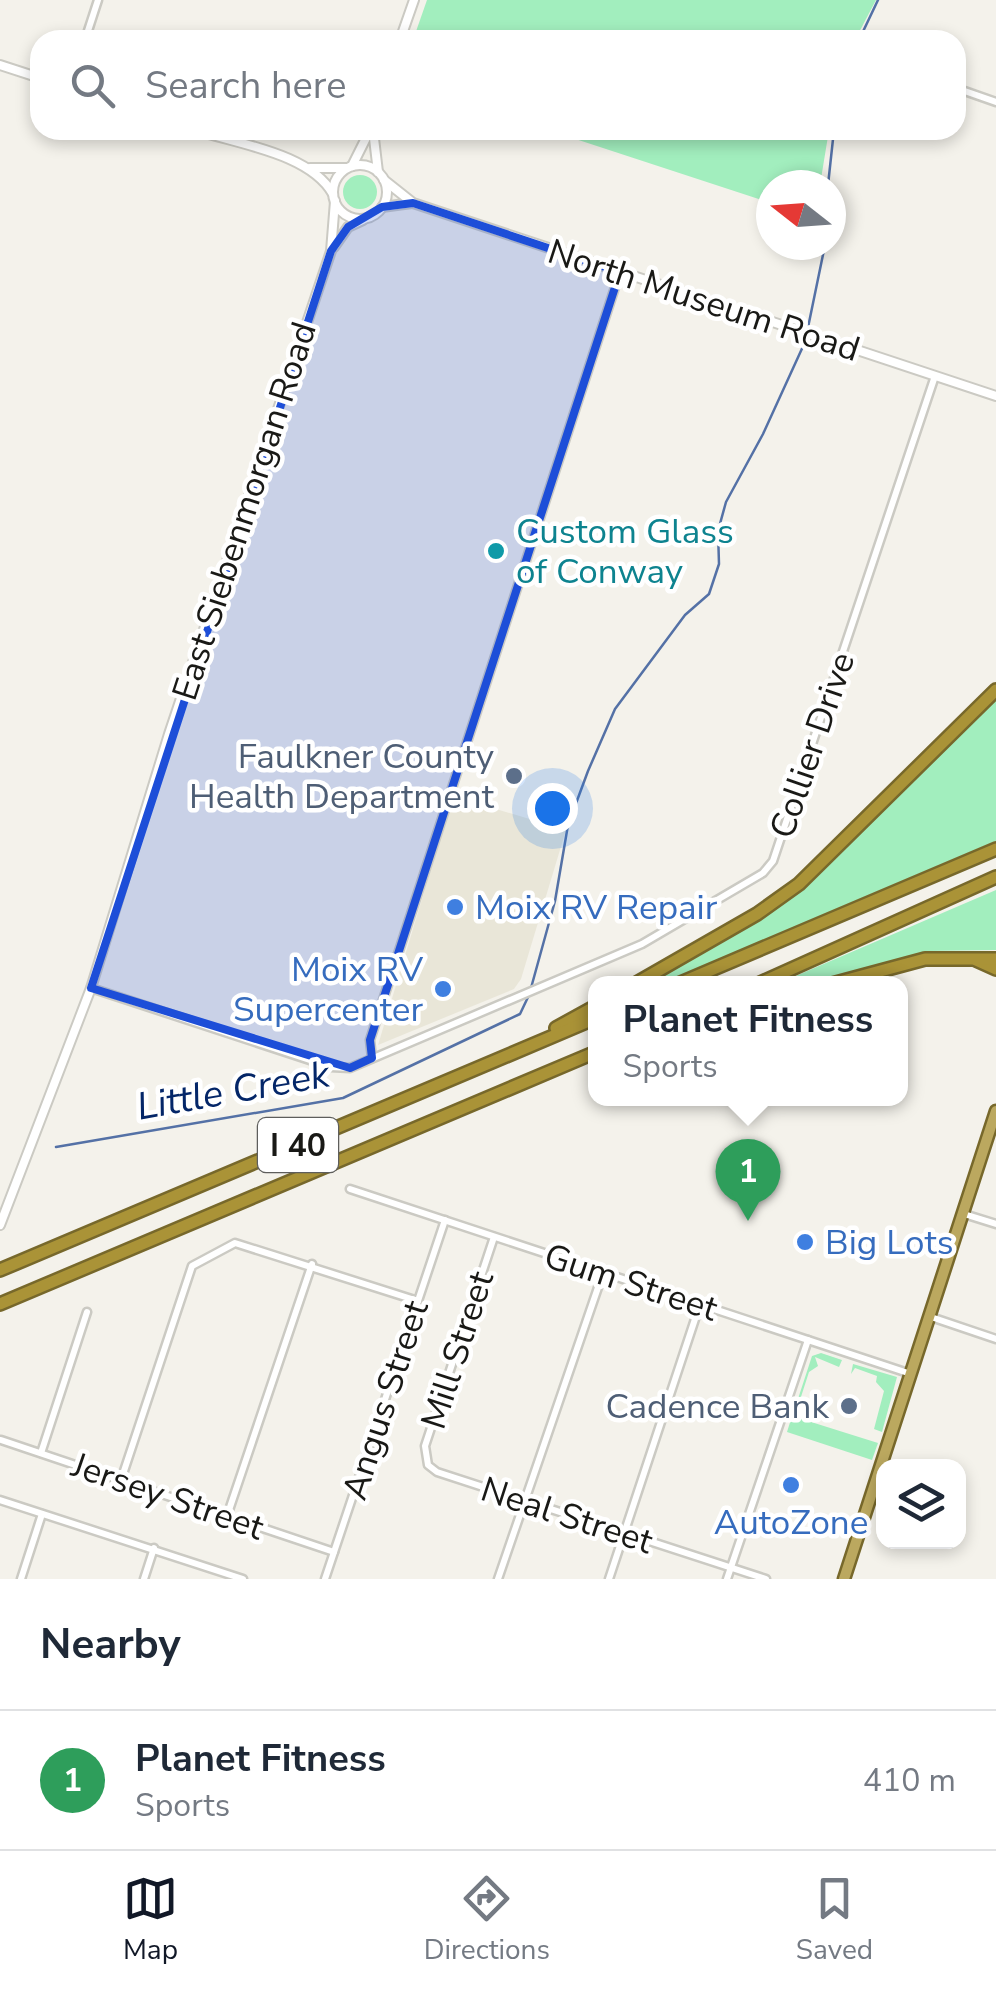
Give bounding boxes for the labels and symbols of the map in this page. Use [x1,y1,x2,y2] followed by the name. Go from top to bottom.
[756,170,846,260] north arrow
[542,228,866,373] street label: North Museum Road
[161,316,328,706] street label: East Siebenmorgan Road
[516,508,734,595] place label: Custom Glass of Conway
[485,540,507,562] marker: Custom Glass of Conway
[759,646,866,844] street label: Collier Drive
[189,733,495,820] place label: Faulkner County Health Department
[503,765,525,787] marker: Faulkner County Health Department
[527,783,578,834] your location
[475,884,718,931] place label: Moix RV Repair
[444,896,466,918] marker: Moix RV Repair
[233,946,424,1033] place label: Moix RV Supercenter
[432,978,454,1000] marker: Moix RV Supercenter
[133,1048,334,1133] water label: Little Creek
[258,1118,338,1172] road number: I 40
[716,1138,780,1221] pin: 1
[825,1219,954,1266] place label: Big Lots
[794,1231,816,1253] marker: Big Lots
[538,1232,724,1333] street label: Gum Street
[410,1265,505,1435] street label: Mill Street
[331,1294,440,1506] street label: Angus Street
[606,1383,829,1430] place label: Cadence Bank
[838,1395,860,1417] marker: Cadence Bank
[65,1441,271,1551] street label: Jersey Street
[475,1466,659,1566] street label: Neal Street
[780,1474,802,1496] marker: AutoZone
[714,1499,868,1546] place label: AutoZone

